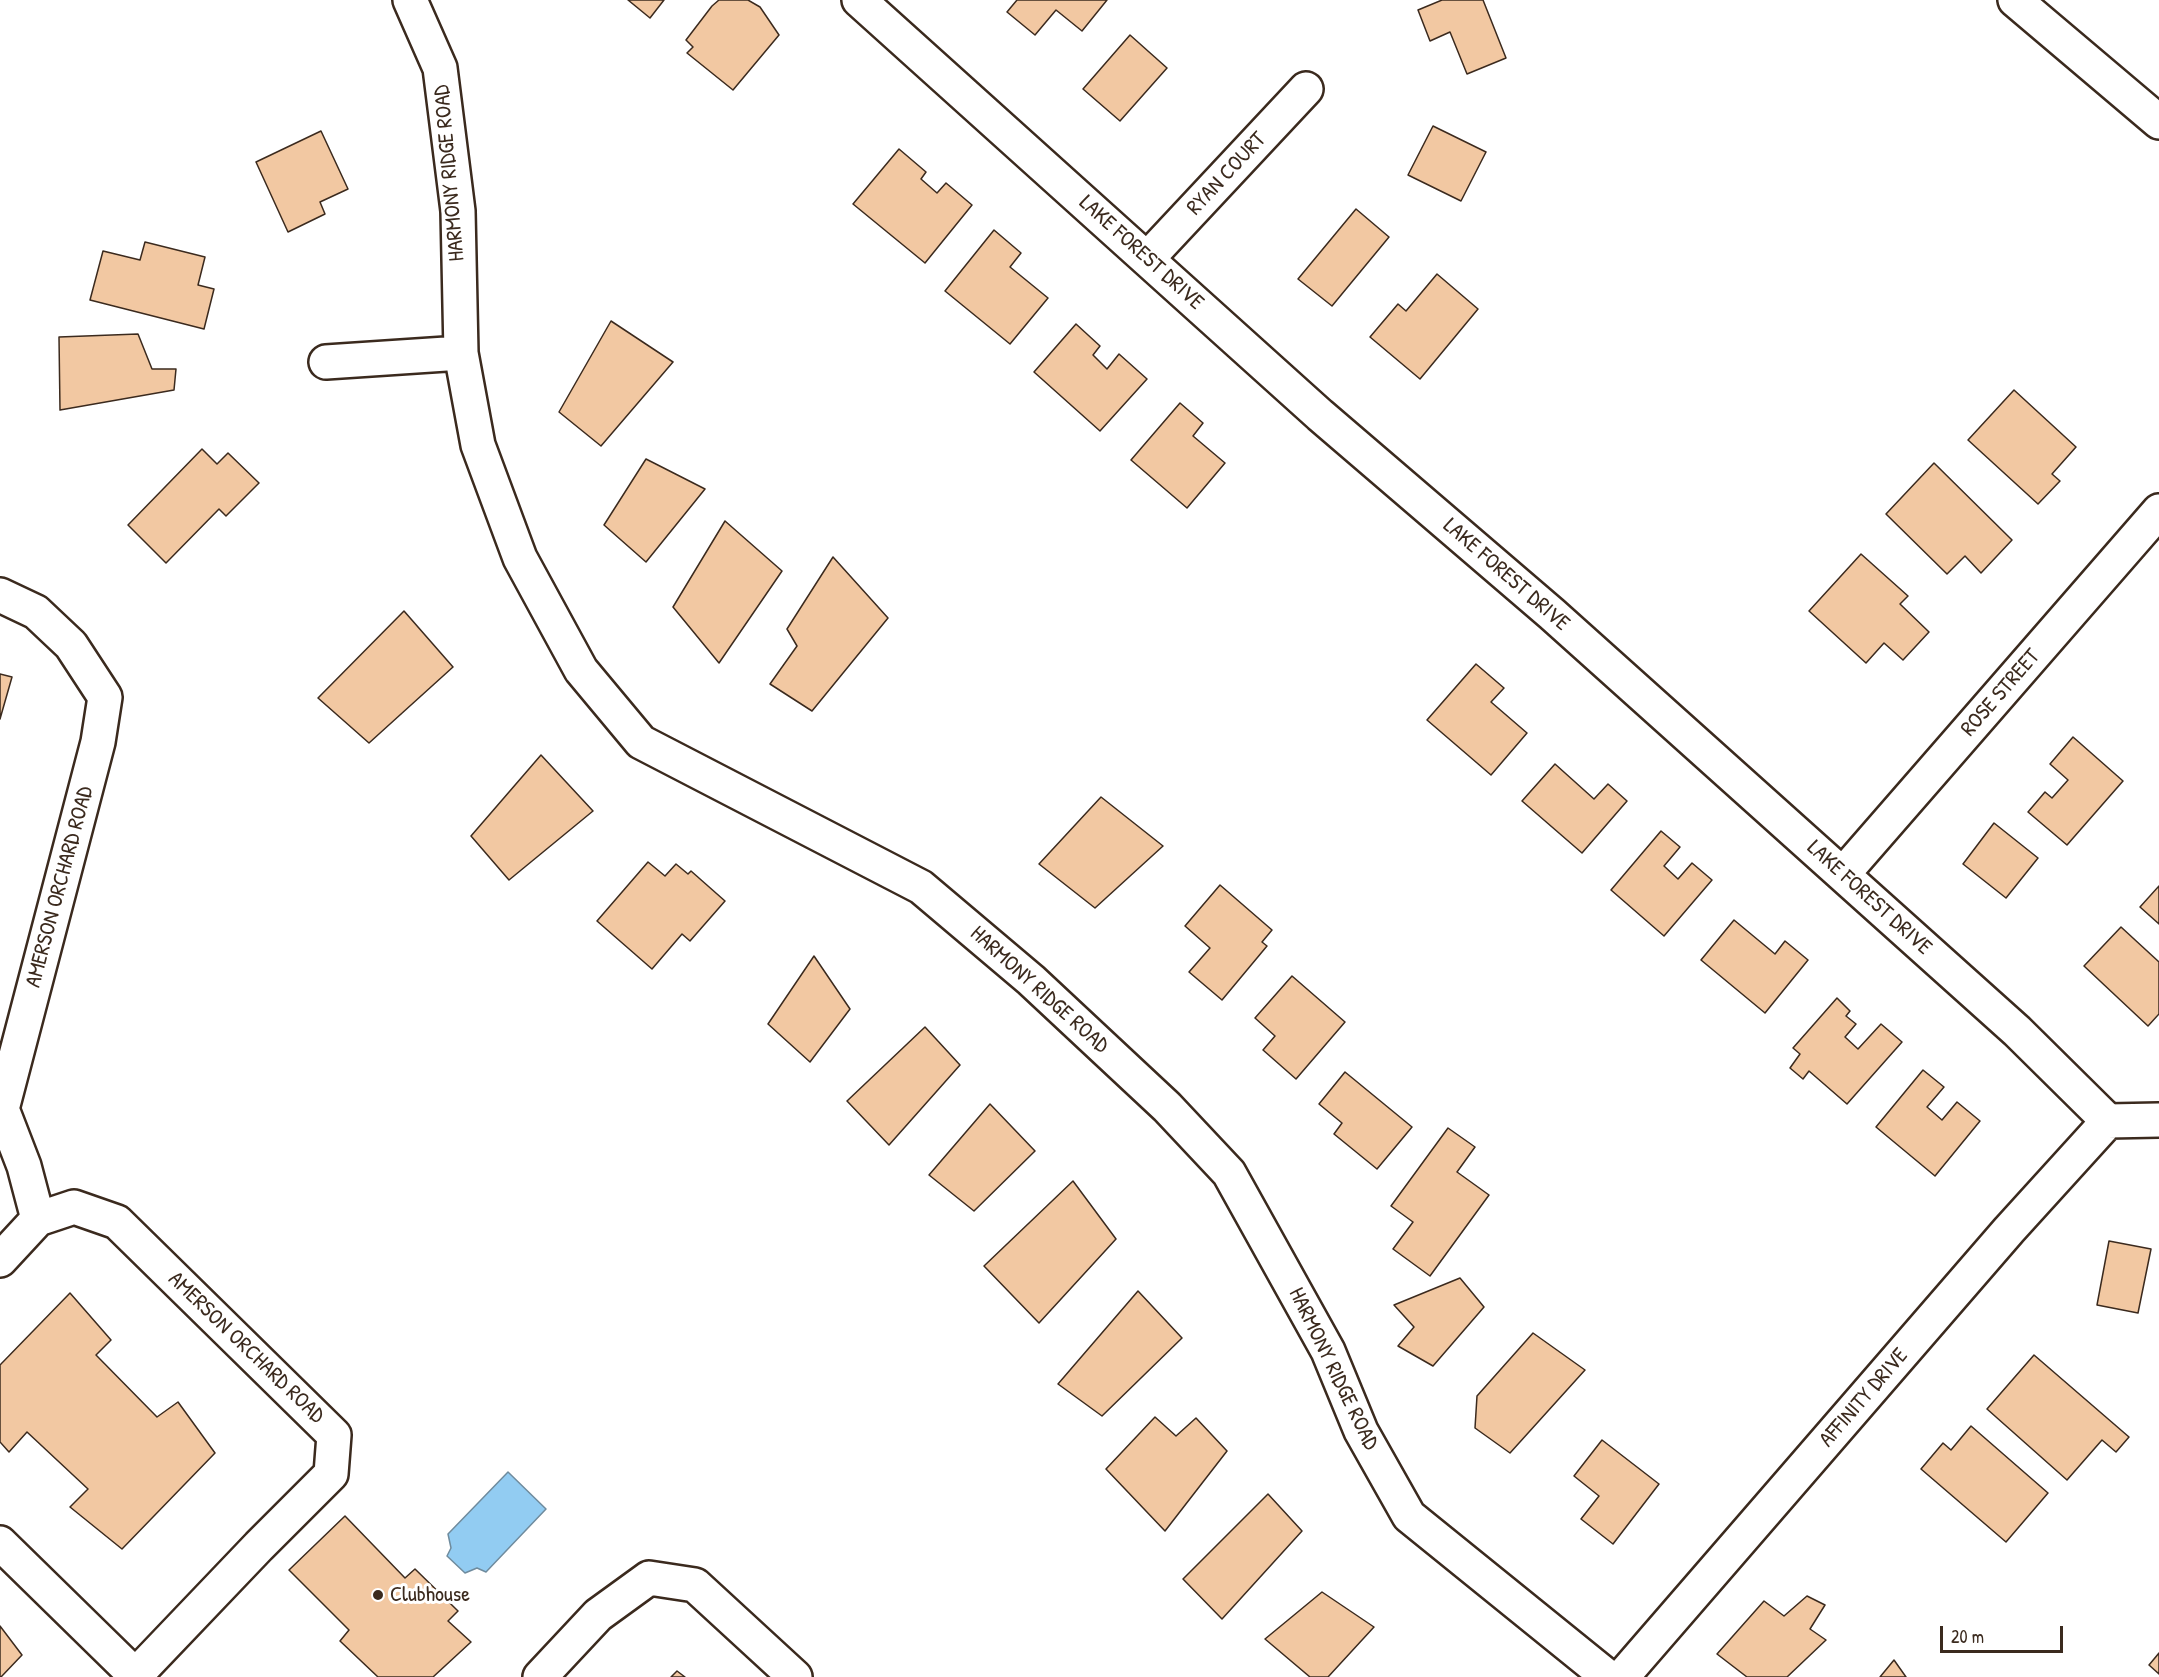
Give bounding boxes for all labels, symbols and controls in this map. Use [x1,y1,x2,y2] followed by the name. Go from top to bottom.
[429,84,471,262] street label: HARMONY RIDGE ROAD
[1182,127,1272,221] street label: RYAN COURT
[1073,190,1209,316] street label: LAKE FOREST DRIVE
[1438,513,1574,637] street label: LAKE FOREST DRIVE
[1956,644,2046,742] street label: ROSE STREET
[20,784,100,990] street label: AMERSON ORCHARD ROAD
[1801,835,1937,961] street label: LAKE FOREST DRIVE
[964,921,1114,1059] street label: HARMONY RIDGE ROAD
[162,1267,330,1429] street label: AMERSON ORCHARD ROAD
[1282,1284,1384,1454] street label: HARMONY RIDGE ROAD
[1814,1343,1914,1453] street label: AFFINITY DRIVE
[390,1582,470,1608] place label: Clubhouse
[371,1588,385,1602] marker: Clubhouse
[1943,1614,2066,1652] scale bar
[1951,1624,1984,1649] text: 20 m

